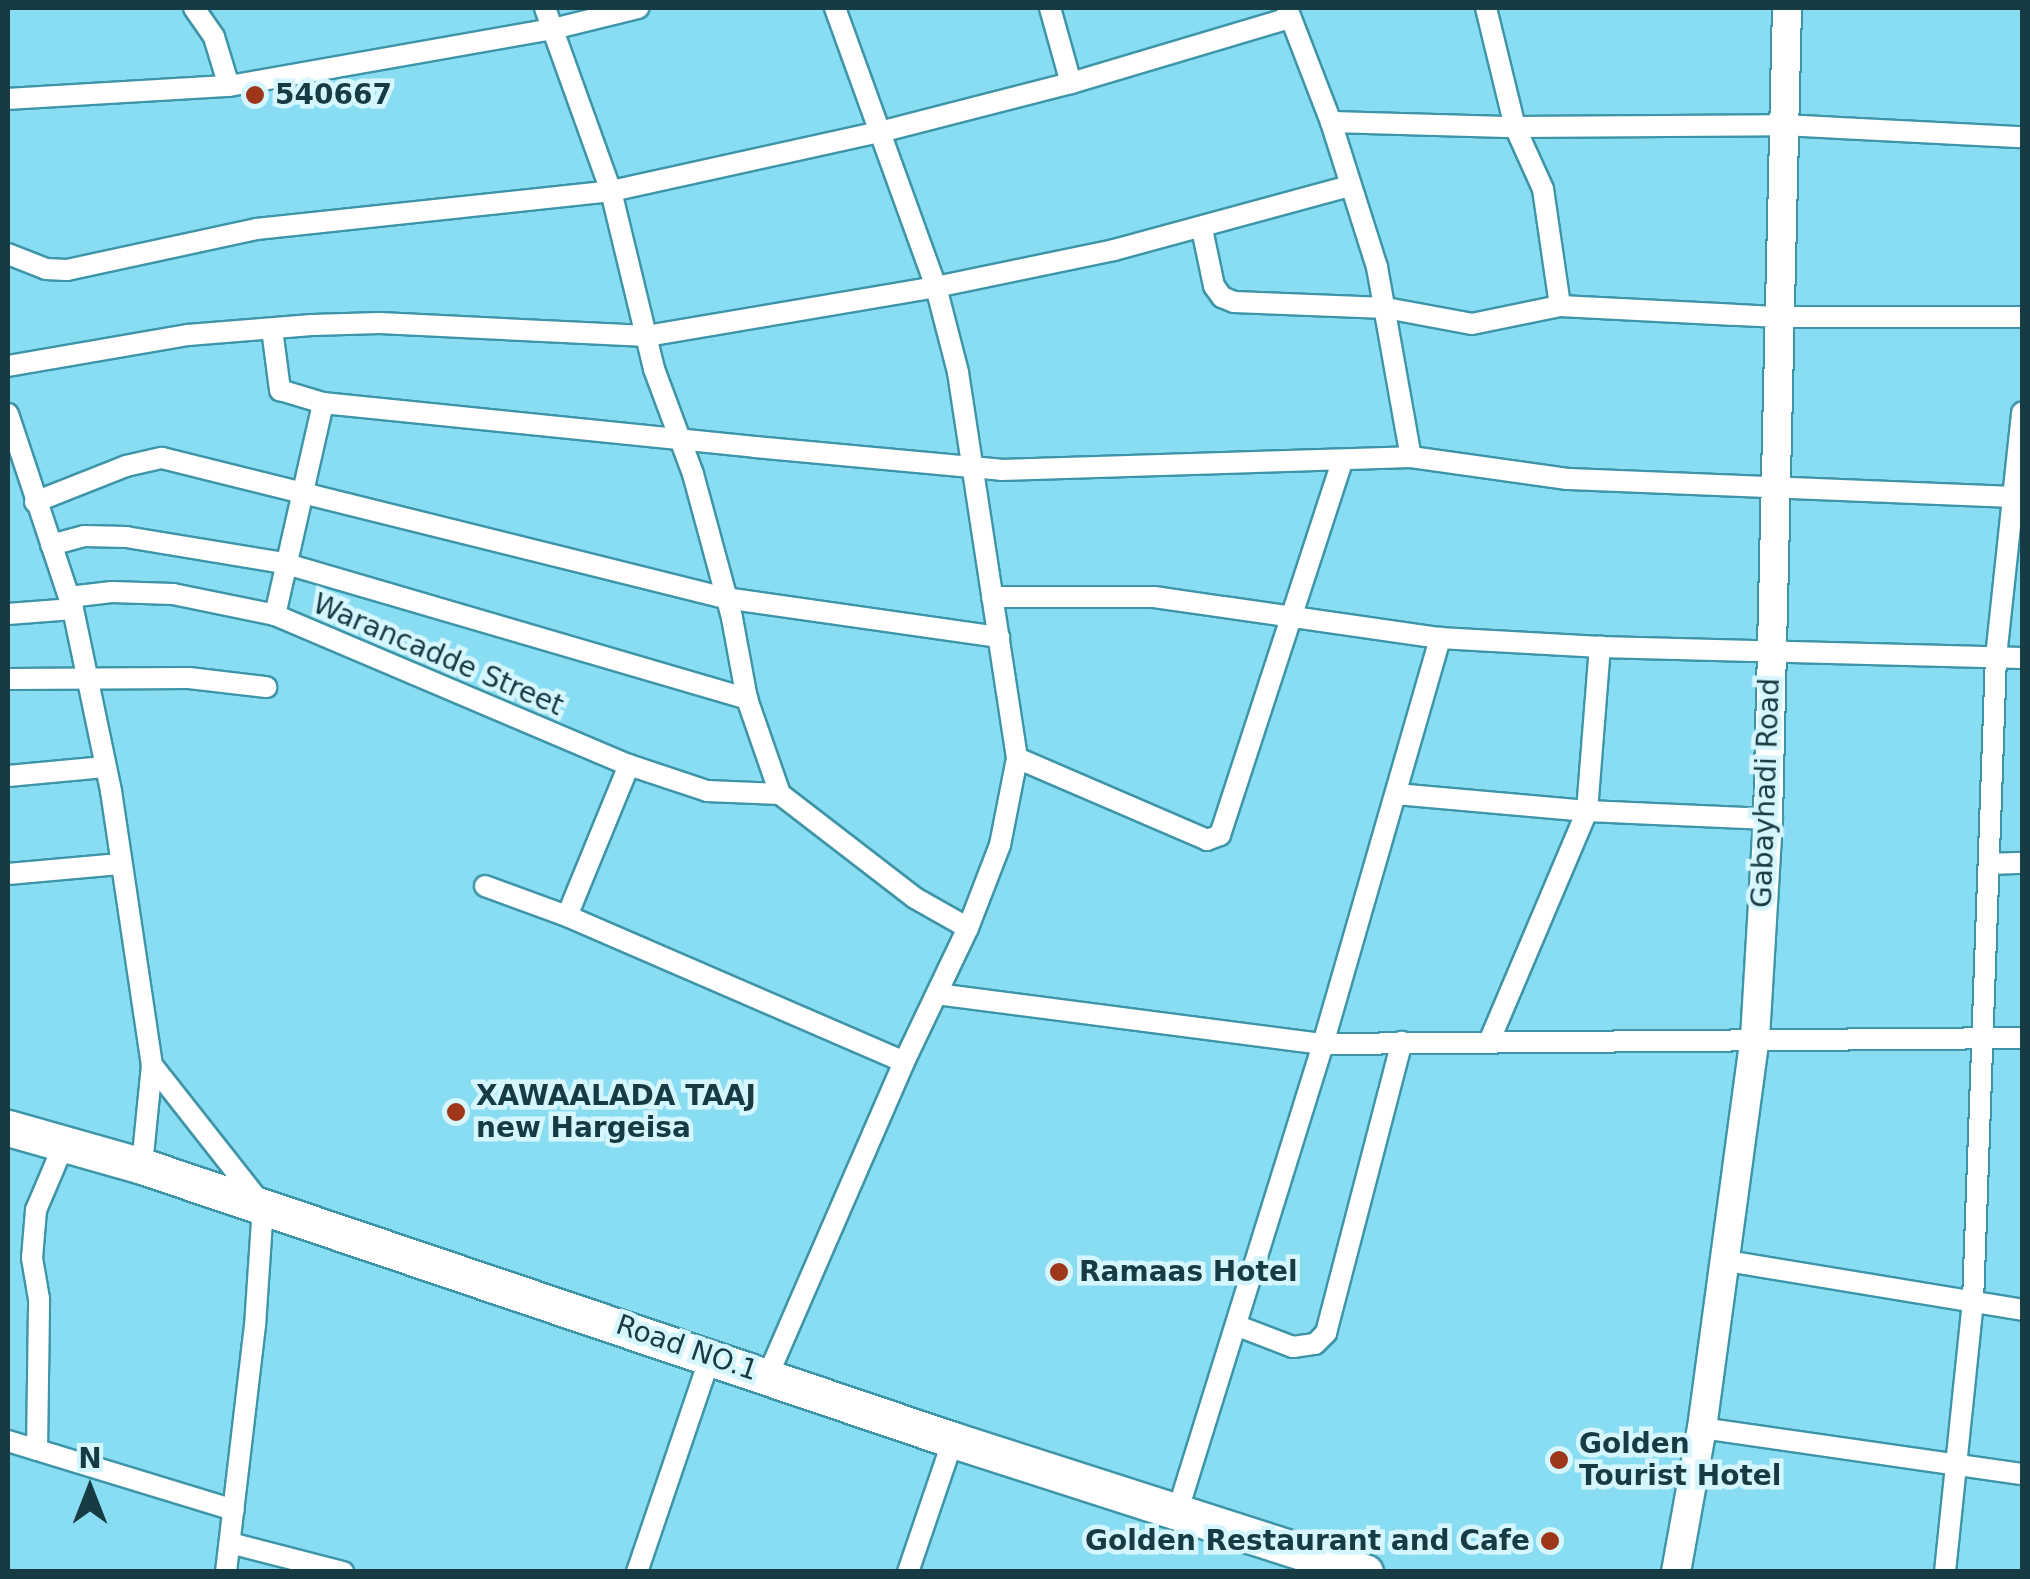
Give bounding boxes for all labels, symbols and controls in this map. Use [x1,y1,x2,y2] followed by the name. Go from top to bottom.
[275,78,392,112] place label: 540667
[244,84,266,106] marker: 540667
[308,587,568,723] street label: Warancadde Street
[1745,677,1787,909] street label: Gabayhadi Road
[476,1079,756,1145] place label: XAWAALADA TAAJ new Hargeisa
[445,1101,467,1123] marker: XAWAALADA TAAJ new Hargeisa
[1079,1255,1297,1289] place label: Ramaas Hotel
[1048,1261,1070,1283] marker: Ramaas Hotel
[612,1308,762,1388] street label: Road NO.1
[1579,1427,1781,1493] place label: Golden Tourist Hotel
[40,1439,140,1539] north arrow
[78,1442,102,1475] text: N
[1548,1449,1570,1471] marker: Golden Tourist Hotel
[1085,1524,1530,1558] place label: Golden Restaurant and Cafe
[1539,1530,1561,1552] marker: Golden Restaurant and Cafe

